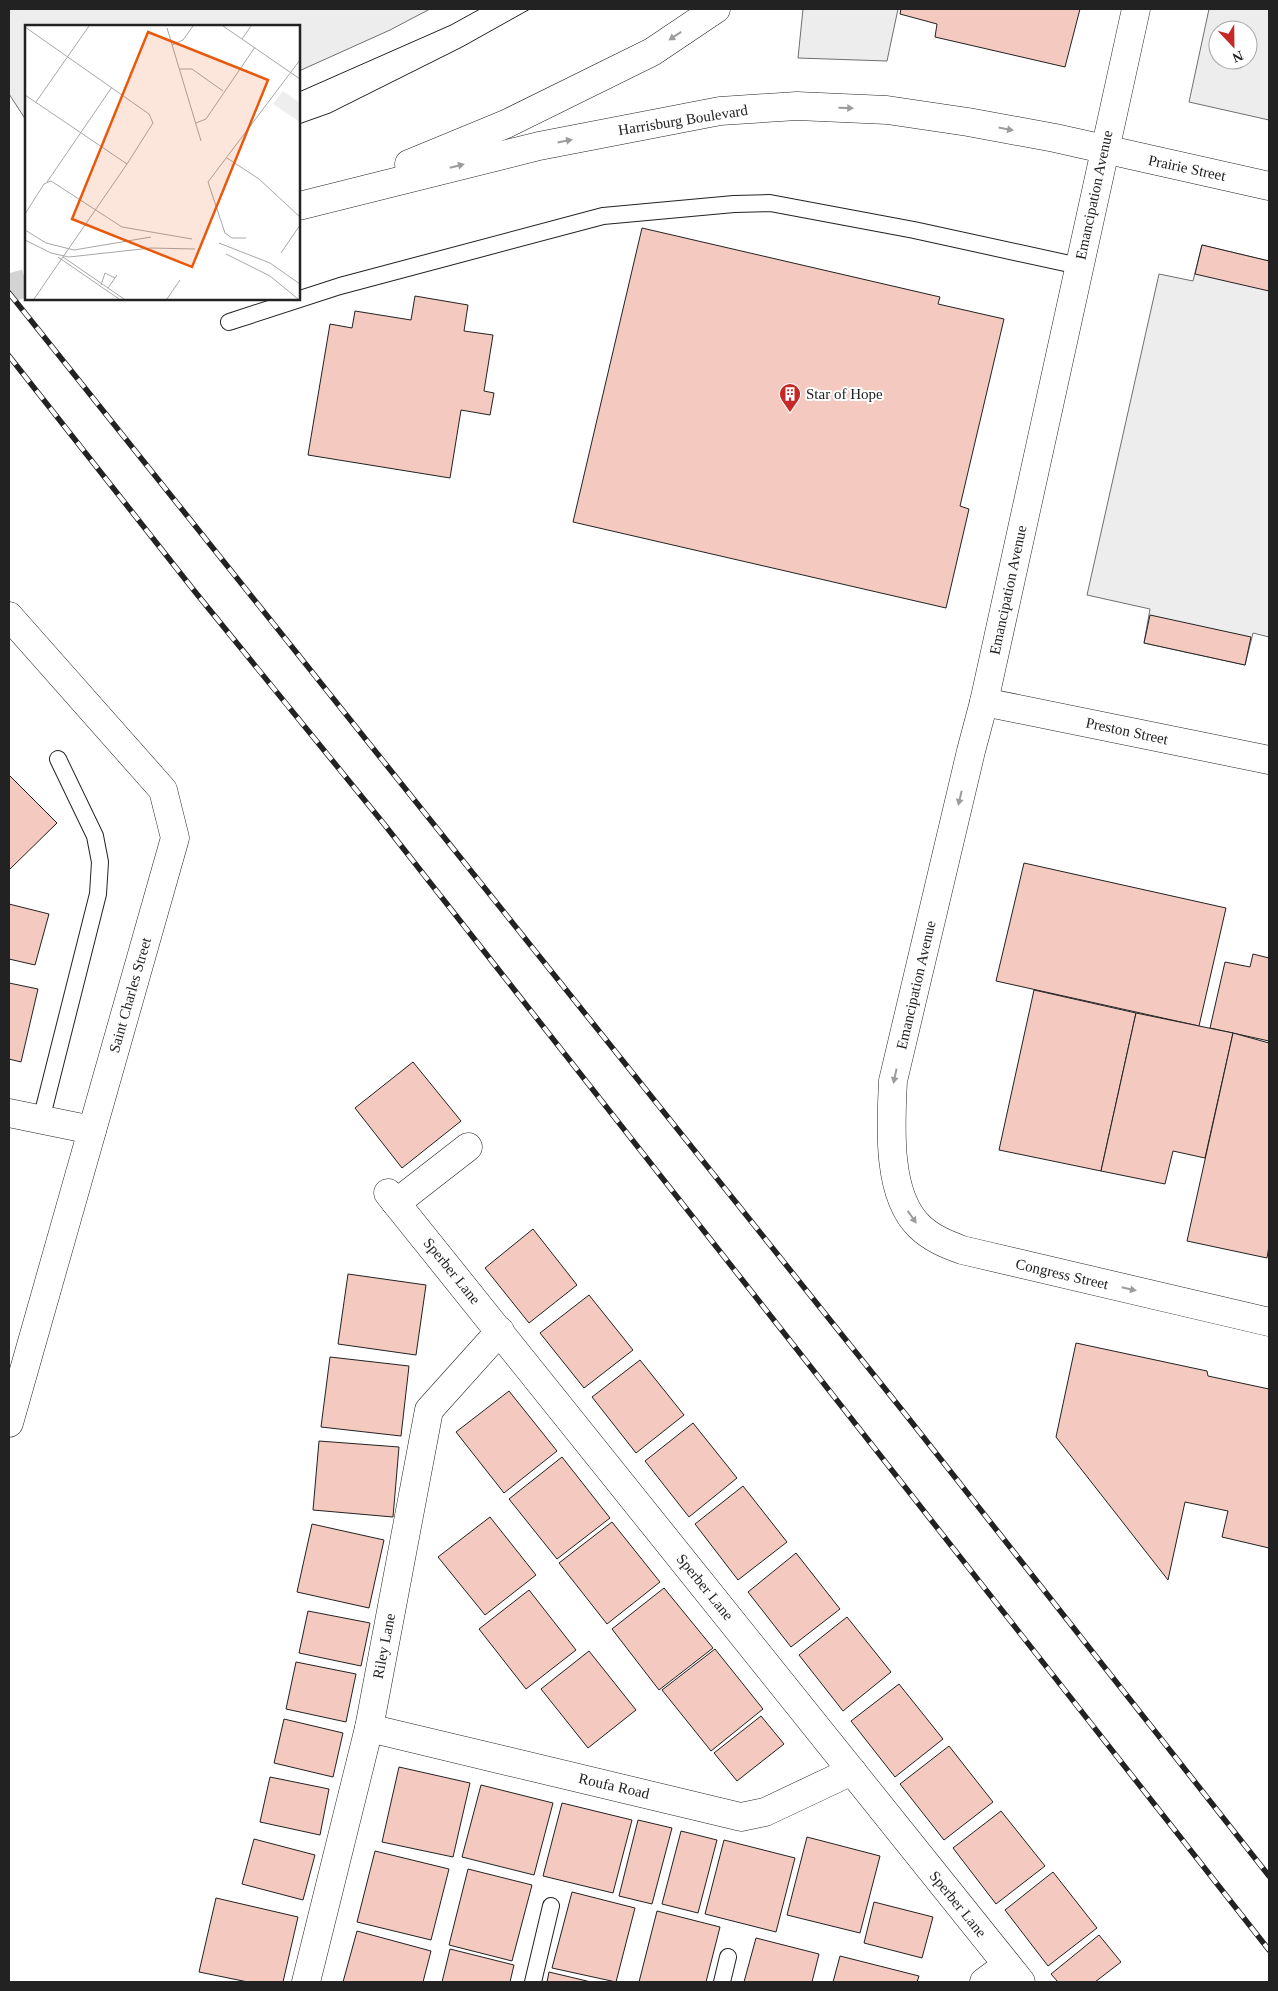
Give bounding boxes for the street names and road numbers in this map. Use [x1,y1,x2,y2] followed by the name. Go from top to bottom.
[617,102,749,138] street label: Harrisburg Boulevard
[1072,129,1116,261] street label: Emancipation Avenue
[1147,152,1228,184] street label: Prairie Street
[986,524,1030,656] street label: Emancipation Avenue
[1084,714,1170,748] street label: Preston Street
[893,919,939,1051] street label: Emancipation Avenue
[106,935,154,1054] street label: Saint Charles Street
[420,1235,484,1308] street label: Sperber Lane
[1014,1256,1111,1293] street label: Congress Street
[673,1551,737,1624] street label: Sperber Lane
[370,1612,398,1680] street label: Riley Lane
[577,1770,651,1802] street label: Roufa Road
[926,1868,990,1941] street label: Sperber Lane

